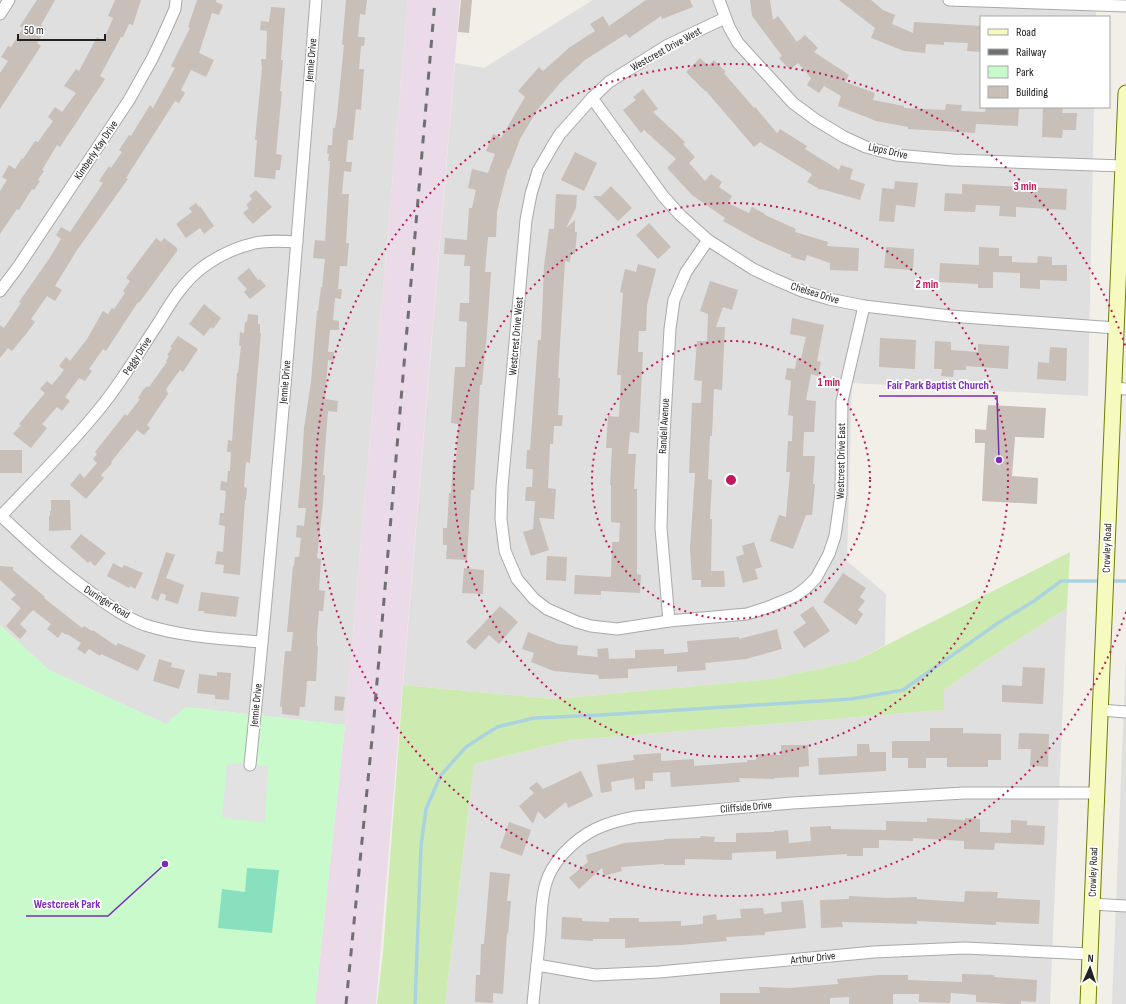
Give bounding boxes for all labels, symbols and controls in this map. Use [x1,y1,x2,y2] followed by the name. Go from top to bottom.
[18,16,105,42] scale bar
[980,16,1110,108] legend
[24,23,44,38] text: 50 m
[628,24,704,74] street label: Westcrest Drive West
[1016,25,1036,40] text: Road
[303,38,319,83] street label: Jennie Drive
[1016,45,1047,60] text: Railway
[1016,65,1034,80] text: Park
[1016,85,1048,100] text: Building
[71,118,121,182] street label: Kimberly Kay Drive
[867,140,909,162] street label: Lipps Drive
[1014,179,1036,194] text: 3 min
[916,277,938,292] text: 2 min
[789,279,841,307] street label: Chelsea Drive
[506,295,526,376] street label: Westcrest Drive West
[120,334,154,378] street label: Peggy Drive
[277,360,293,405] street label: Jennie Drive
[879,372,997,396] callout: Fair Park Baptist Church
[818,375,840,390] text: 1 min
[887,378,989,393] text: Fair Park Baptist Church
[656,398,672,454] street label: Randell Avenue
[834,422,848,499] street label: Westcrest Drive East
[724,473,738,487] centre of rings
[1100,523,1114,573] street label: Crowley Road
[82,583,133,621] street label: Duringer Road
[247,683,265,728] street label: Jennie Drive
[720,798,772,816] street label: Cliffside Drive
[1086,847,1100,897] street label: Crowley Road
[26,892,108,916] callout: Westcreek Park
[34,897,100,912] text: Westcreek Park
[1070,948,1110,988] north arrow
[789,949,836,967] street label: Arthur Drive
[1087,952,1094,965] text: N

